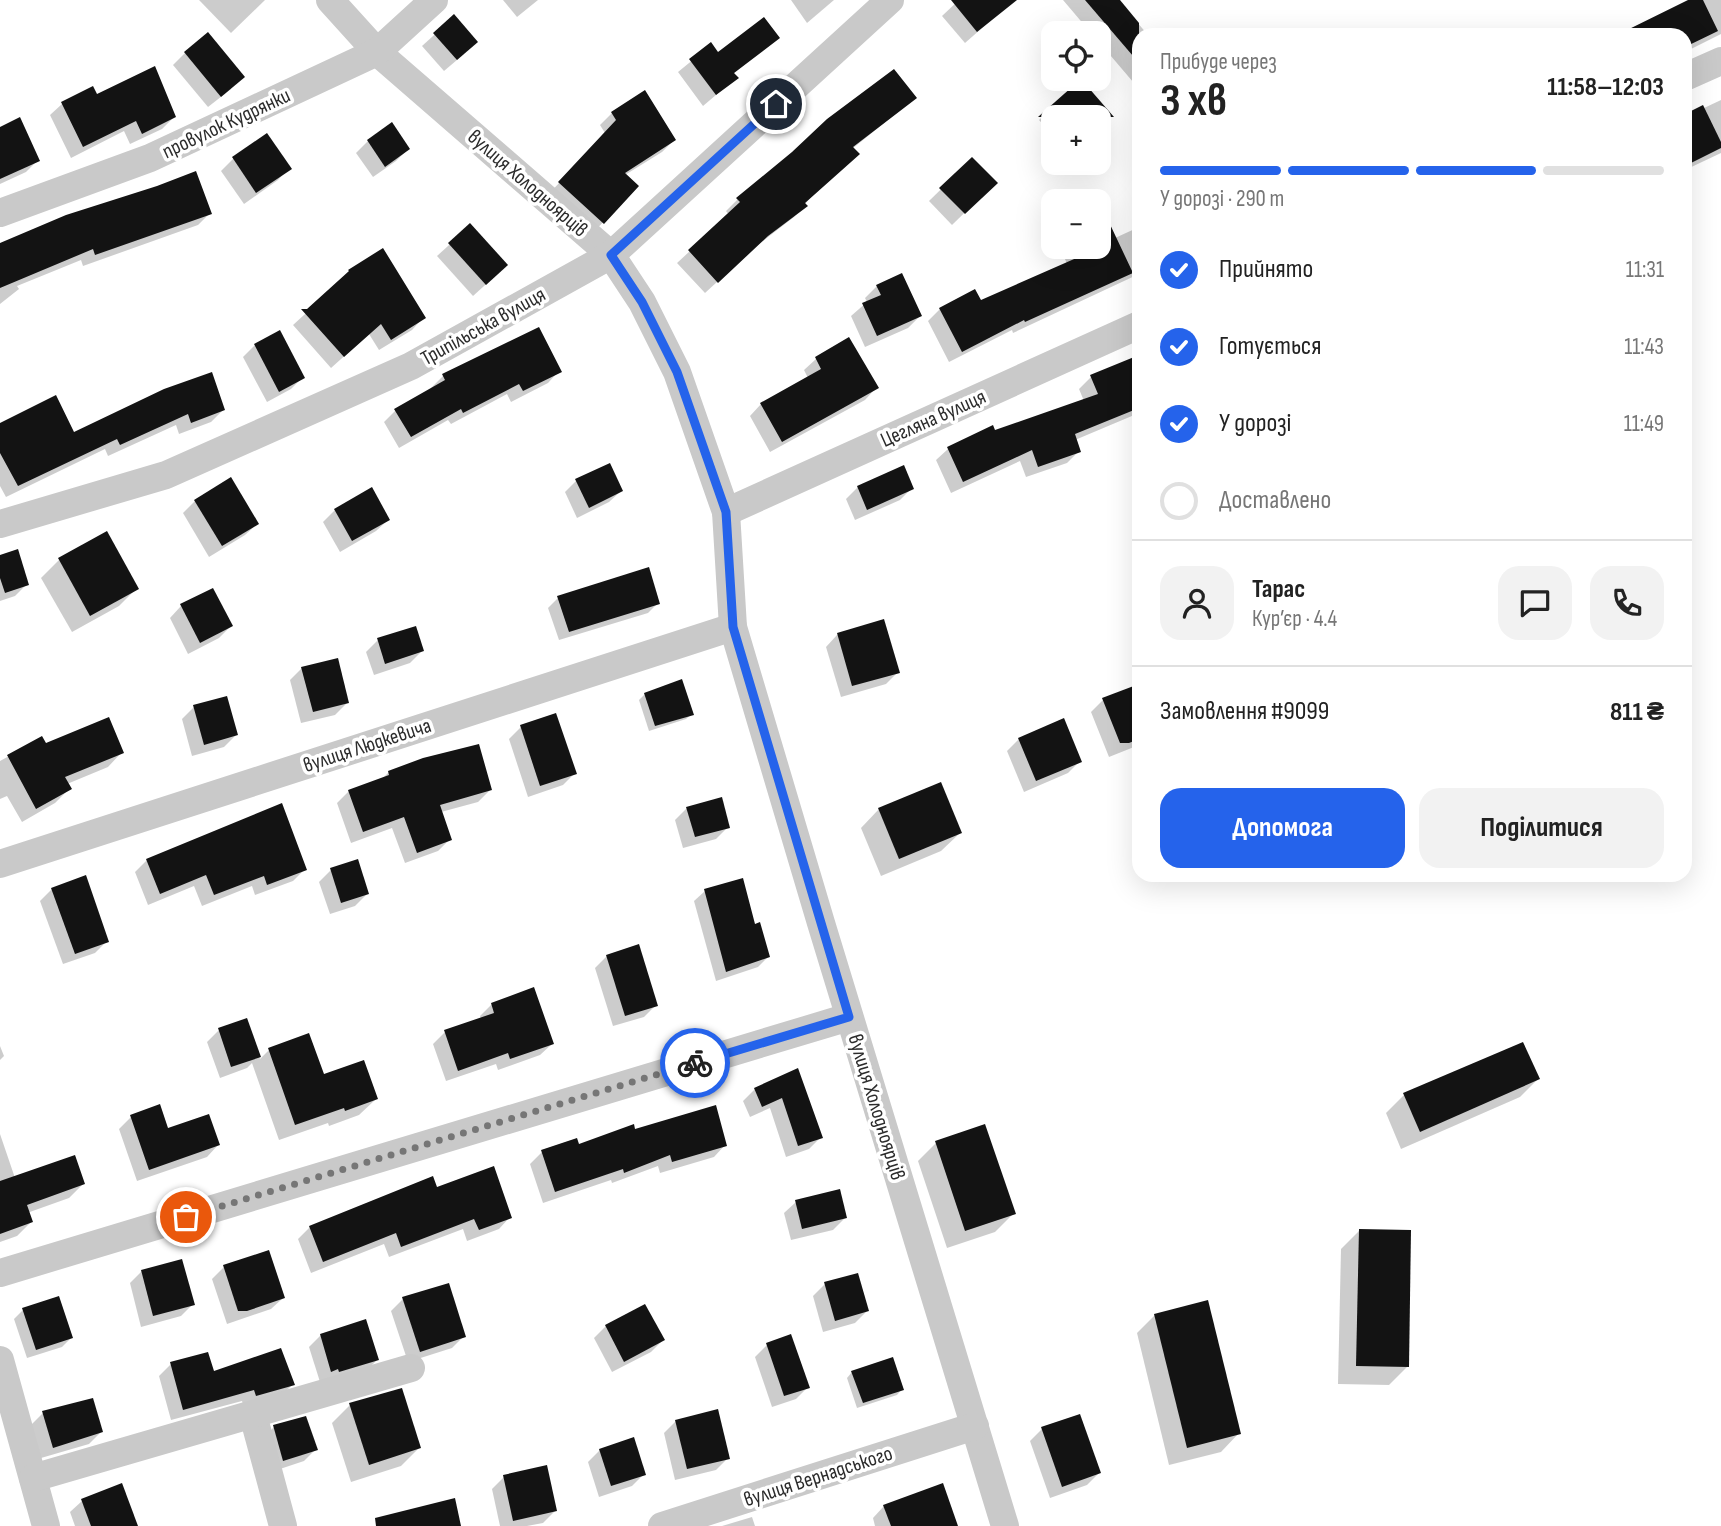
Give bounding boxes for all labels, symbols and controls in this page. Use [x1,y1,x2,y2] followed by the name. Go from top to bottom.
[1041,21,1111,259] map controls
[1041,21,1111,91] button: locate
[1160,48,1277,76] text: Прибуде через
[1547,72,1664,103] text: 11:58–12:03
[746,74,806,134] pin
[1160,74,1227,129] text: 3 хв
[158,83,294,164] street label: провулок Кудрянки
[757,85,795,123] icon: home
[1041,105,1111,175] button: +
[462,124,593,242] street label: вулиця Холодноярців
[1160,185,1284,213] text: У дорозі · 290 m
[1041,189,1111,259] button: −
[1160,251,1198,289] icon: check
[1219,254,1313,285] text: Прийнято
[1626,256,1664,284] text: 11:31
[417,282,550,371] street label: Трипільська вулиця
[1160,328,1198,366] icon: check
[1219,331,1321,362] text: Готується
[1624,333,1664,361] text: 11:43
[877,384,990,453] street label: Цегляна вулиця
[1160,405,1198,443] icon: check
[1219,408,1291,439] text: У дорозі
[1624,410,1664,438] text: 11:49
[1219,485,1331,516] text: Доставлено
[1160,566,1234,640] button: person
[1498,566,1572,640] button: chat
[1590,566,1664,640] button: phone
[1252,574,1305,605] text: Тарас
[1252,605,1337,633] text: Кур’єр · 4.4
[1160,696,1329,727] text: Замовлення #9099
[1610,697,1664,728] text: 811 ₴
[300,713,434,778] street label: вулиця Людкевича
[1160,788,1405,868] button: Допомога
[1419,788,1664,868] button: Поділитися
[660,1028,730,1098] courier
[842,1031,911,1183] street label: вулиця Холодноярців
[676,1044,714,1082] icon: bike
[156,1187,216,1247] pin
[167,1198,205,1236] icon: bag
[741,1441,896,1512] street label: вулиця Вернадського

